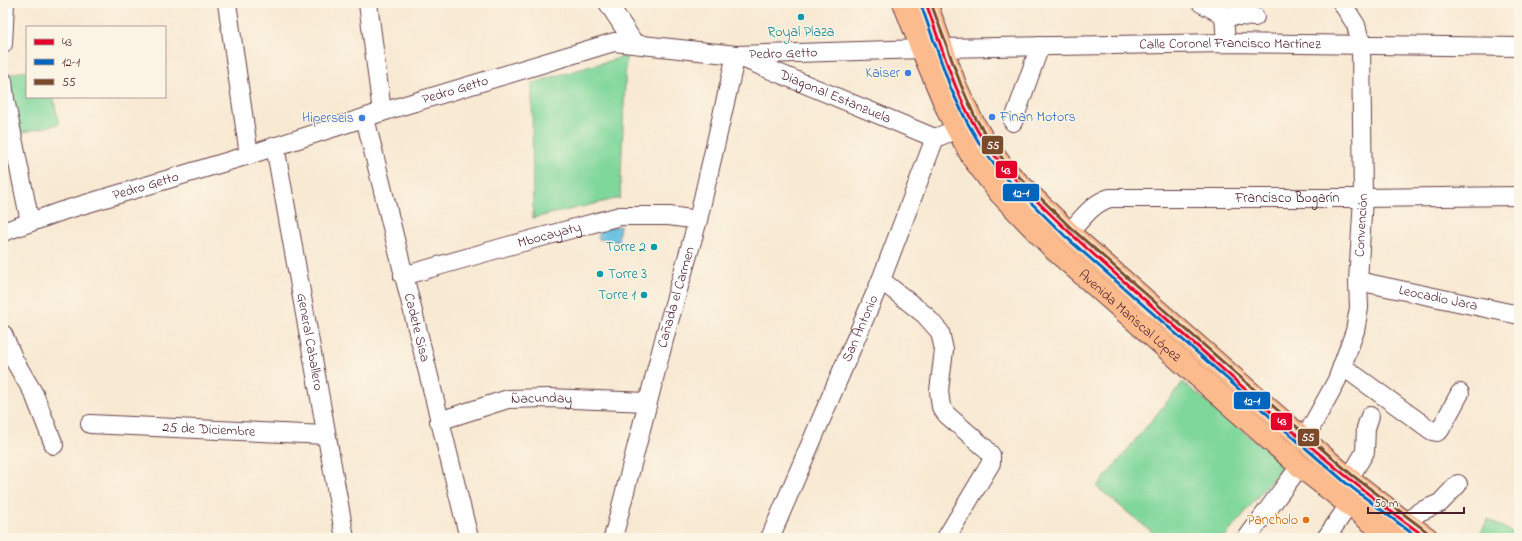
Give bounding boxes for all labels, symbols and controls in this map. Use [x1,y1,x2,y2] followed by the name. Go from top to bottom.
[796,12,806,22] marker: Royal Plaza
[768,22,834,44] place label: Royal Plaza
[26,26,166,98] legend
[1139,32,1321,55] street label: Calle Coronel Francisco Martínez
[62,34,72,52] text: 43
[749,42,818,65] street label: Pedro Getto
[62,54,80,72] text: 12-1
[865,63,901,84] place label: Kaiser
[775,64,894,129] street label: Diagonal Estanzuela
[903,68,913,78] marker: Kaiser
[419,70,491,110] street label: Pedro Getto
[62,74,76,92] text: 55
[999,107,1076,128] place label: Finan Motors
[302,108,354,129] place label: Hiperseis
[987,112,997,122] marker: Finan Motors
[357,113,367,123] marker: Hiperseis
[981,135,1004,155] line badge: 55
[987,138,1000,154] text: 55
[995,160,1018,179] line badge: 43
[1000,163,1011,179] text: 43
[110,166,181,206] street label: Pedro Getto
[1002,183,1040,202] line badge: 12-1
[1013,186,1030,202] text: 12-1
[1234,188,1339,210] street label: Francisco Bogarín
[1349,193,1374,258] street label: Convención
[515,216,584,253] street label: Mbocayaty
[606,237,646,258] place label: Torre 2
[649,242,659,252] marker: Torre 2
[652,244,700,350] street label: Cañada el Carmen
[608,264,647,285] place label: Torre 3
[1074,265,1186,367] street label: Avenida Mariscal López
[595,269,605,279] marker: Torre 3
[1397,279,1480,316] street label: Leocadio Jara
[598,285,637,306] place label: Torre 1
[639,290,649,300] marker: Torre 1
[291,291,329,392] street label: General Caballero
[398,291,436,364] street label: Cadete Sisa
[836,292,884,365] street label: San Antonio
[511,387,573,410] street label: Ñacunday
[1233,391,1271,410] line badge: 12-1
[1244,394,1261,410] text: 12-1
[1270,412,1293,431] line badge: 43
[1276,414,1287,430] text: 43
[162,417,256,442] street label: 25 de Diciembre
[1297,428,1320,447] line badge: 55
[1302,430,1315,446] text: 55
[1368,489,1464,515] scale bar
[1374,495,1398,513] text: 50 m
[1247,510,1298,531] place label: Pancholo
[1301,515,1311,525] marker: Pancholo

